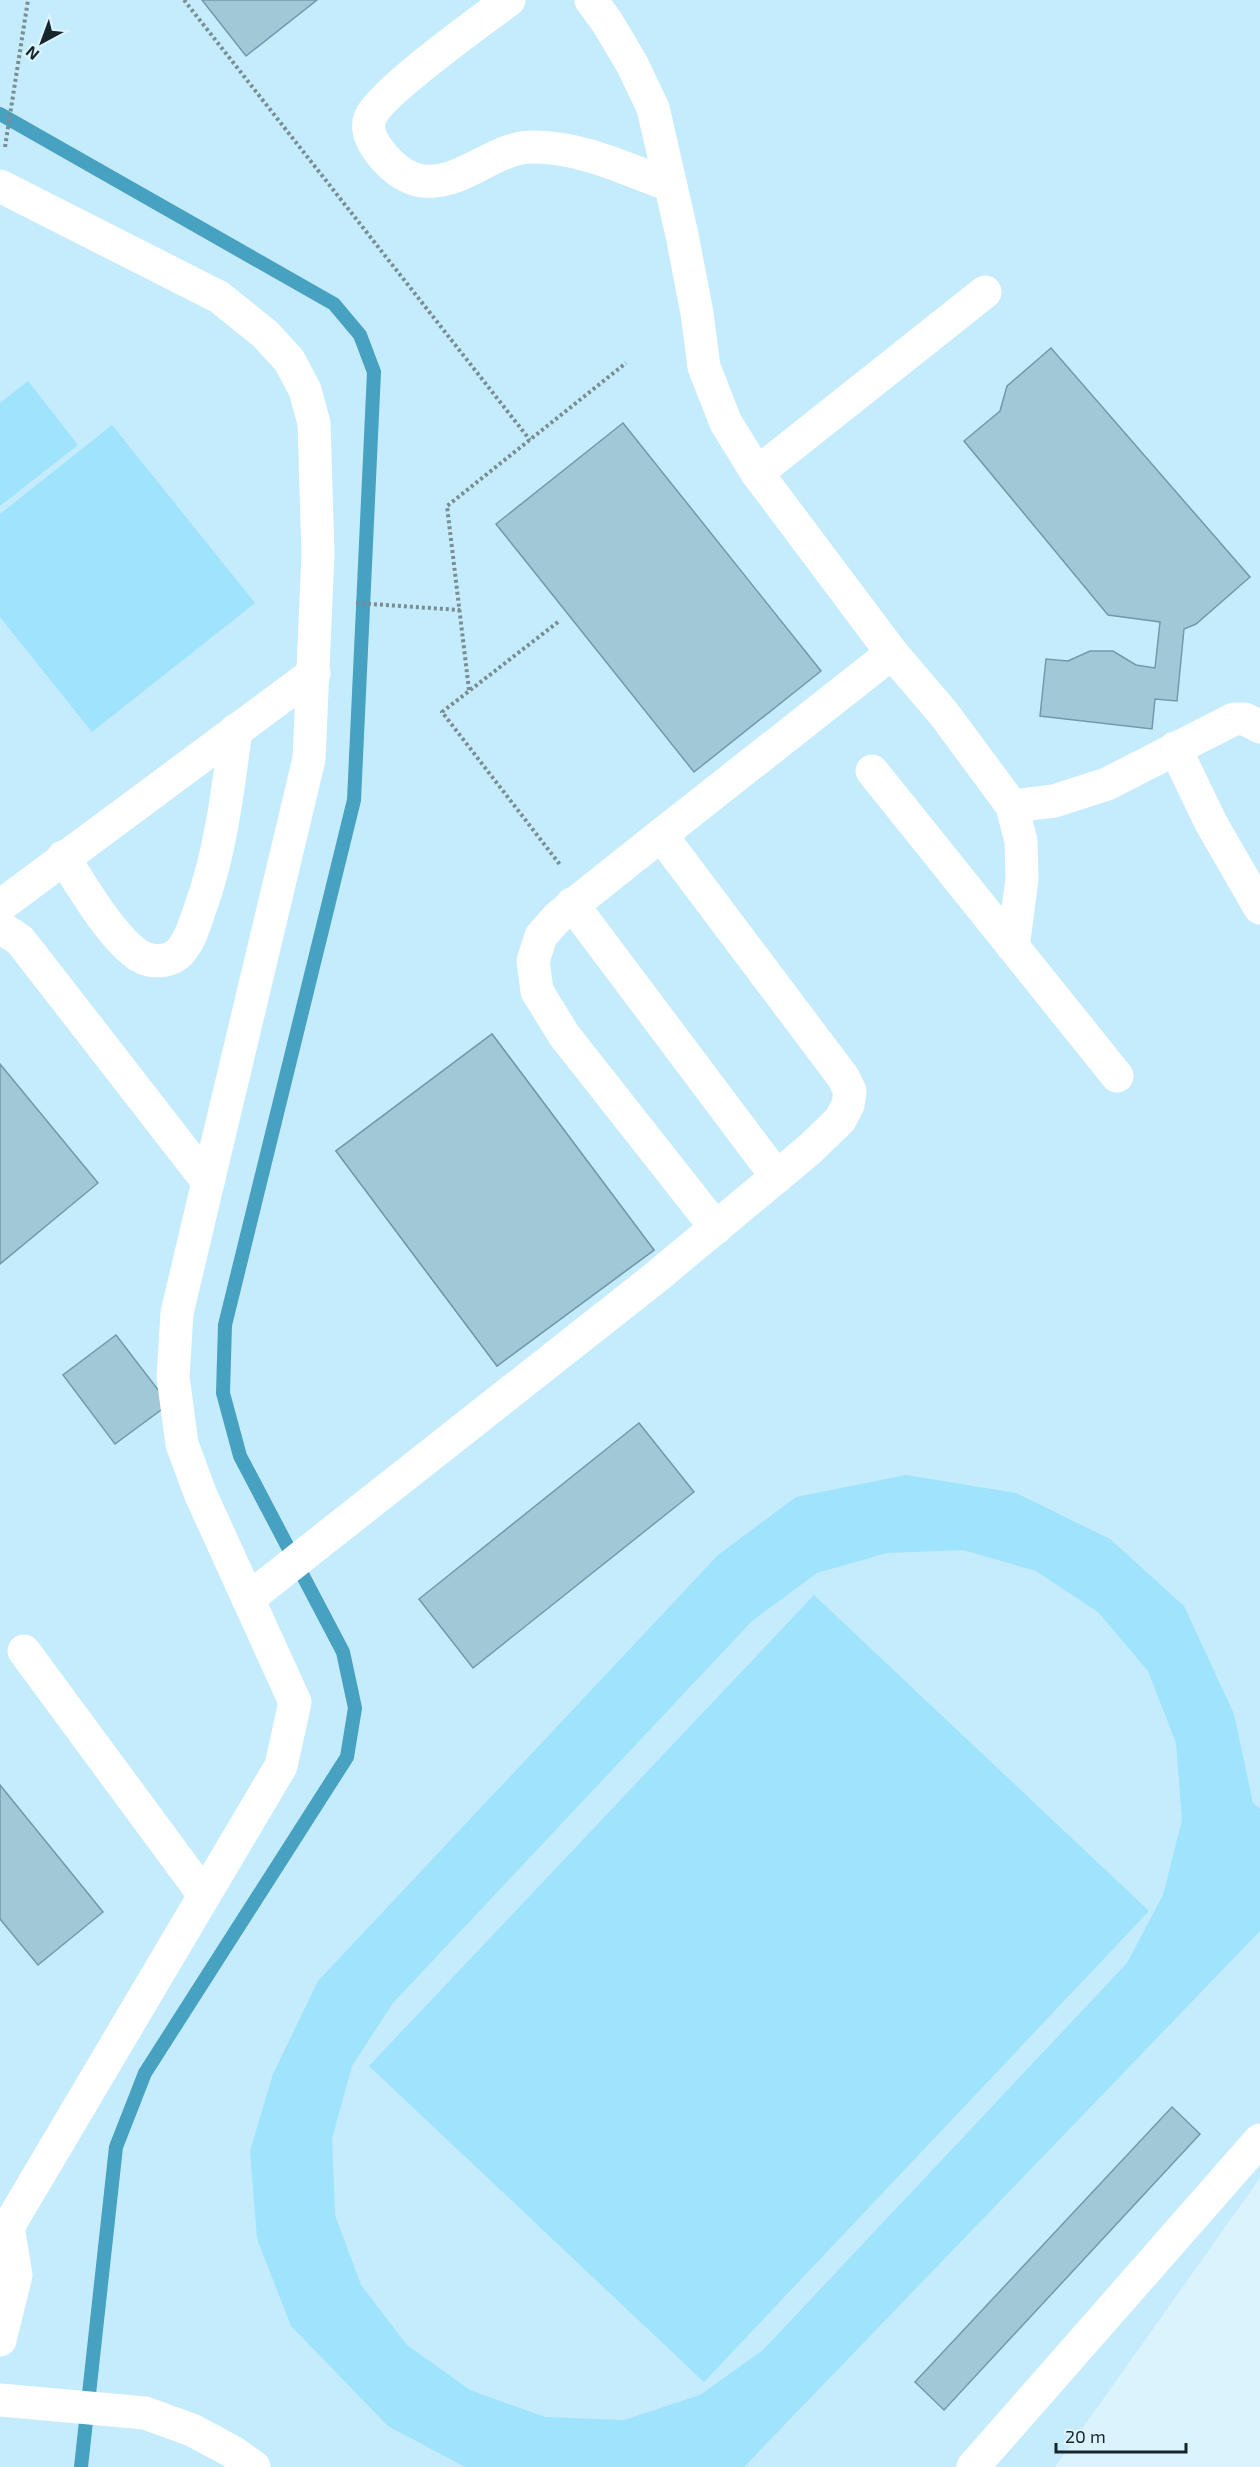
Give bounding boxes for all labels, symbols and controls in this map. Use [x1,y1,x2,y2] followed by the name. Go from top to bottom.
[12,12,72,72] north arrow
[21,43,42,65] text: N
[1056,2416,1186,2454] scale bar
[1065,2425,1106,2447] text: 20 m

